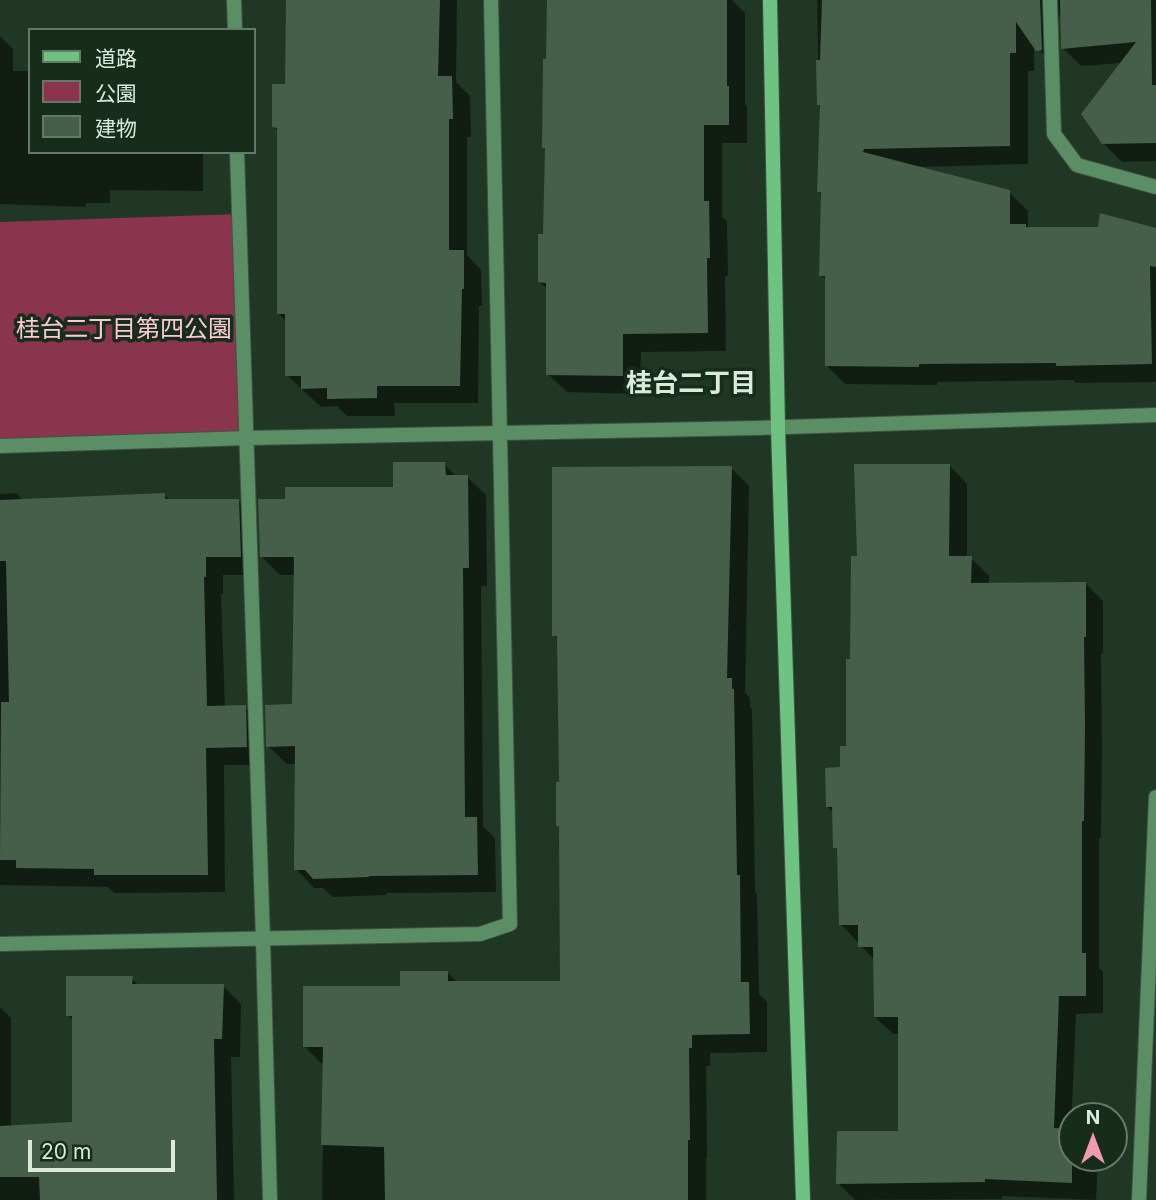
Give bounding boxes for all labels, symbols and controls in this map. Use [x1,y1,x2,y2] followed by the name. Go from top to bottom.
[28,28,256,154] legend
[95,46,137,71] text: 道路
[95,81,137,106] text: 公園
[95,116,137,141] text: 建物
[16,316,232,344] park label: 桂台二丁目第四公園
[626,368,756,400] district label: 桂台二丁目
[1058,1102,1128,1172] north arrow
[1086,1106,1100,1129] text: N
[32,1126,178,1170] scale bar
[41,1139,91,1164] text: 20 m

